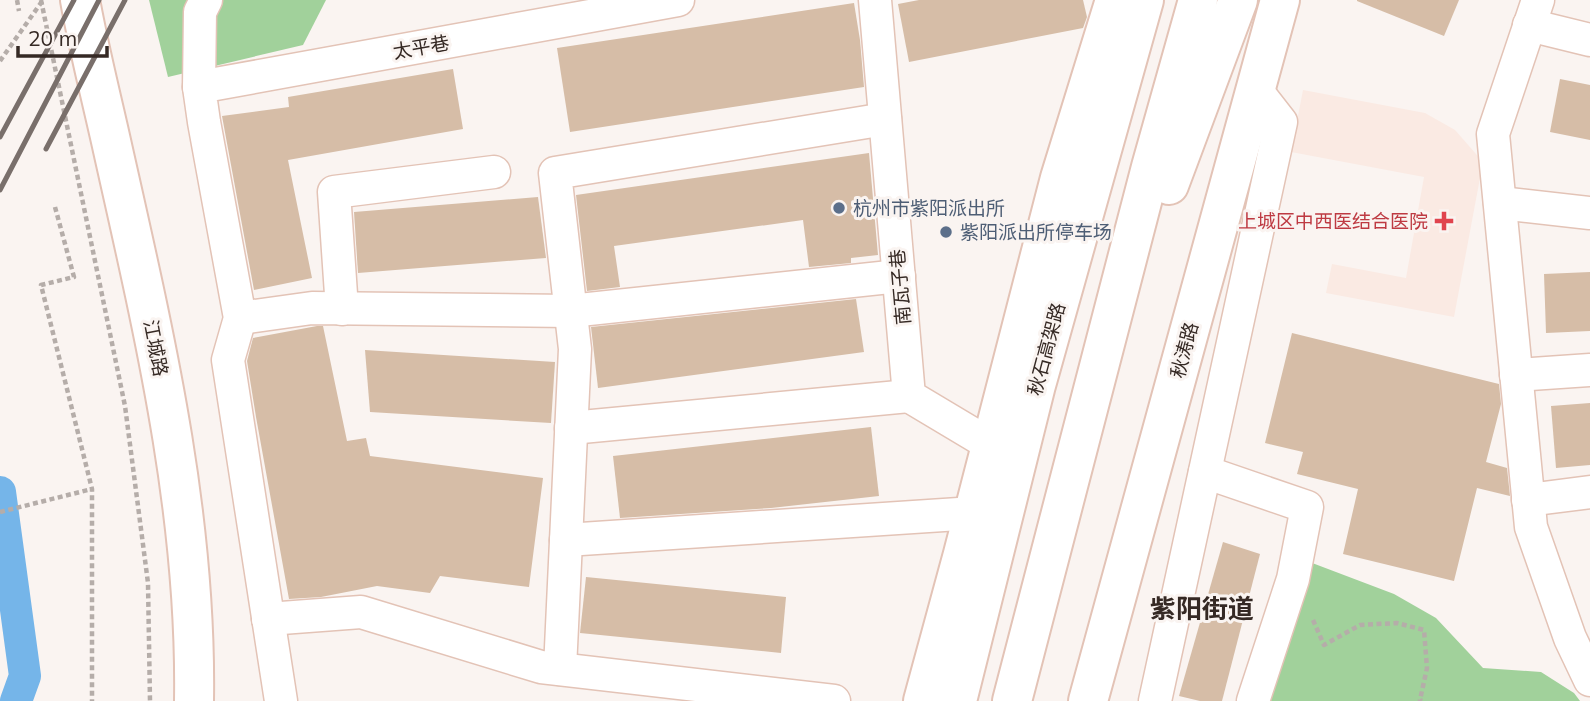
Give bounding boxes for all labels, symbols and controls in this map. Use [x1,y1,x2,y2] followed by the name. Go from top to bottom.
[18,14,107,58] scale bar
[28,25,77,51] text: 20 m
[391,30,451,64] street label: 太平巷
[853,196,1005,220] place label: 杭州市紫阳派出所
[831,200,847,216] marker: 杭州市紫阳派出所
[1238,209,1428,233] place label: 上城区中西医结合医院
[1434,211,1454,231] marker: 上城区中西医结合医院
[960,220,1112,244] place label: 紫阳派出所停车场
[938,224,954,240] marker: 紫阳派出所停车场
[885,248,915,326] street label: 南瓦子巷
[1022,300,1070,398] street label: 秋石高架路
[139,318,173,378] street label: 江城路
[1165,319,1203,381] street label: 秋涛路
[1150,592,1254,625] district label: 紫阳街道

